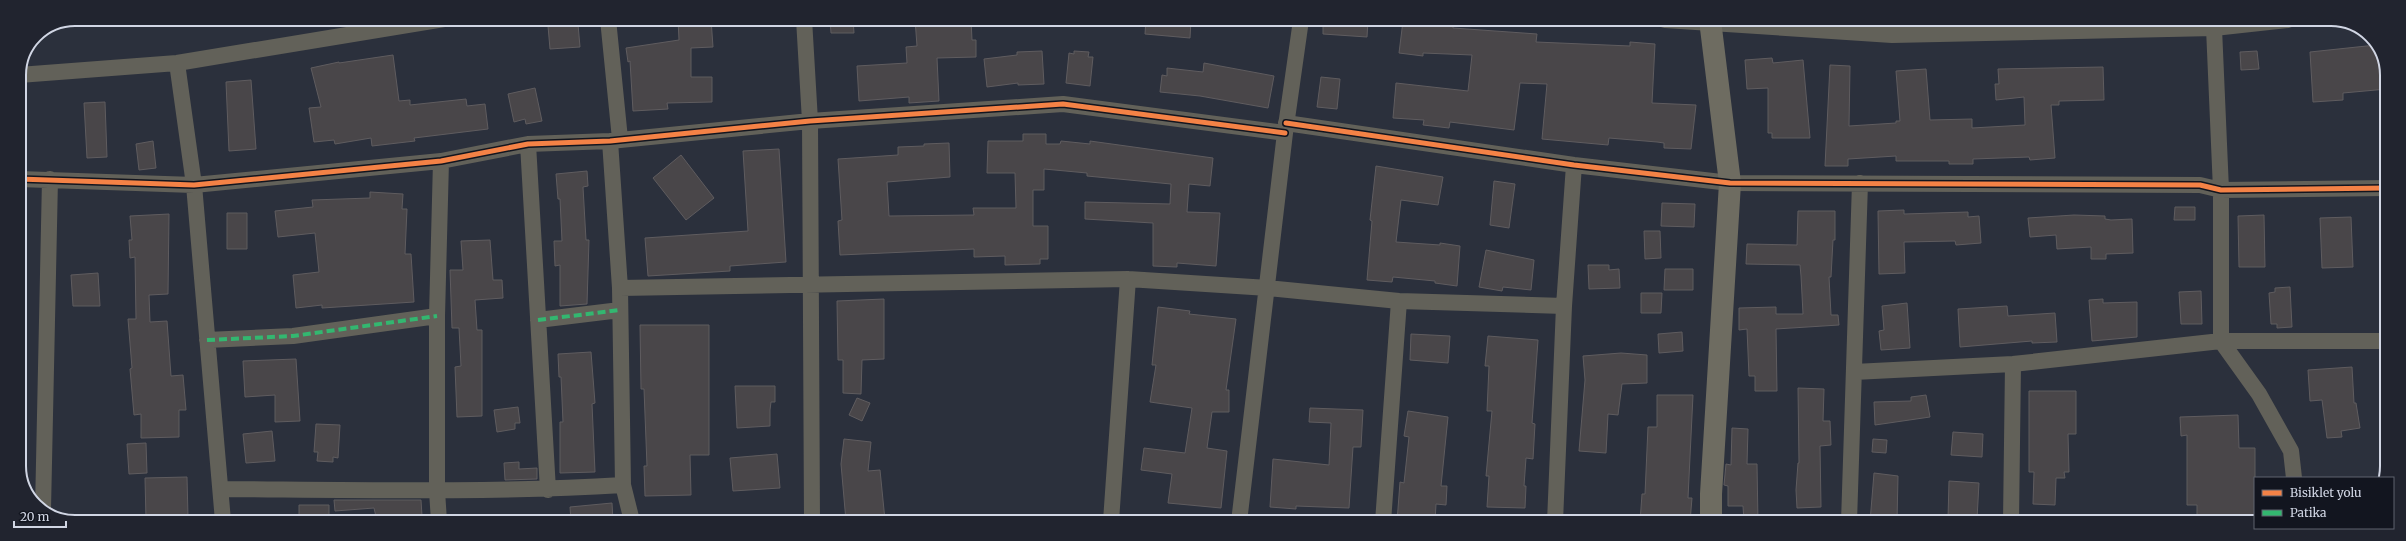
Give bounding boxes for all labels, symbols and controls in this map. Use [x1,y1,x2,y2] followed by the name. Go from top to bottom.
[2254,477,2394,529] legend
[2290,485,2362,500] text: Bisiklet yolu
[14,503,66,529] scale bar
[2290,505,2327,520] text: Patika
[20,509,49,524] text: 20 m

